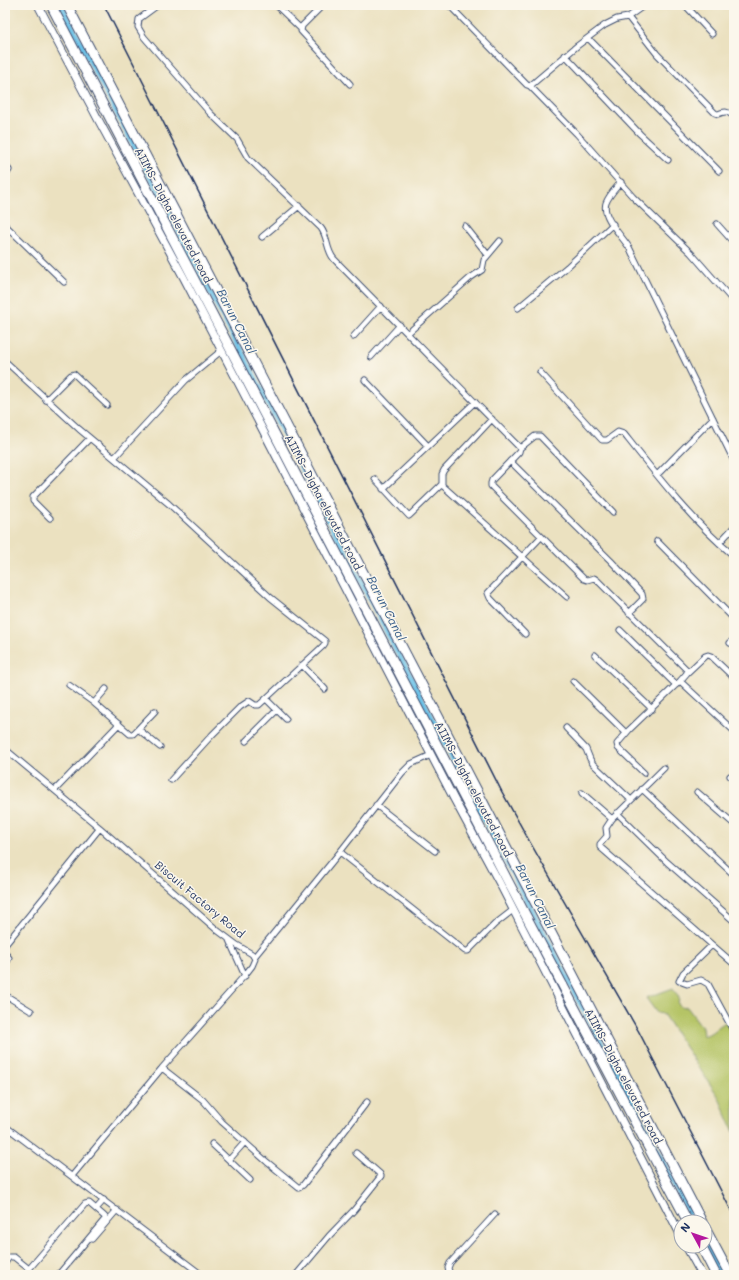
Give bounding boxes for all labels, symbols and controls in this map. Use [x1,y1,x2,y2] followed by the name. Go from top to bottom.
[132,145,216,285] street label: AIIMS- Digha elevated road
[214,286,260,356] water label: Barun Canal
[282,432,366,572] street label: AIIMS- Digha elevated road
[364,573,410,643] water label: Barun Canal
[432,719,516,859] street label: AIIMS- Digha elevated road
[152,857,248,941] street label: Biscuit Factory Road
[513,861,559,931] water label: Barun Canal
[582,1006,666,1146] street label: AIIMS- Digha elevated road
[673,1214,713,1254] north arrow
[677,1219,693,1235] text: N

